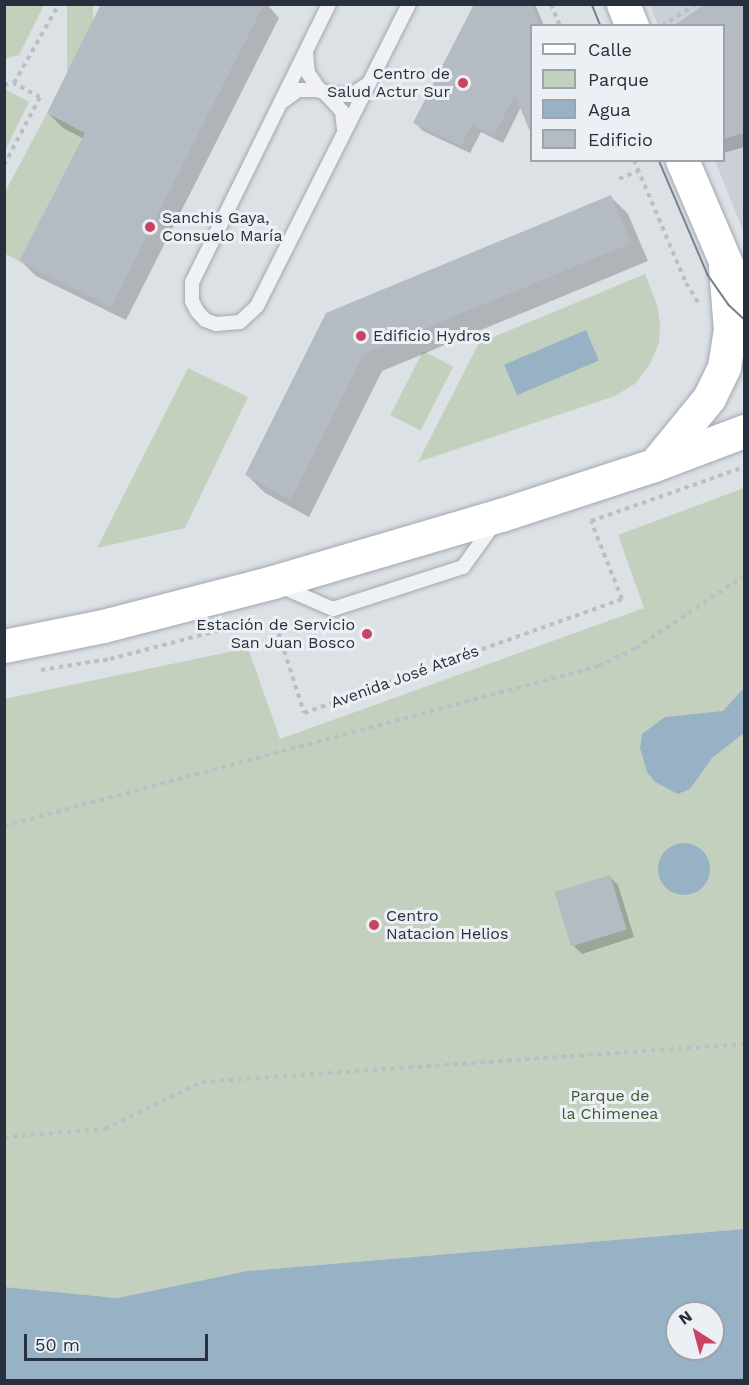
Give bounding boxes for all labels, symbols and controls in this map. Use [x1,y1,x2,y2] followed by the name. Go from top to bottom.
[530,24,725,162] legend
[588,39,632,60] text: Calle
[326,64,450,102] place label: Centro de Salud Actur Sur
[588,69,649,90] text: Parque
[454,74,472,92] marker: Centro de Salud Actur Sur
[588,99,631,120] text: Agua
[588,129,653,150] text: Edificio
[162,208,282,246] place label: Sanchis Gaya, Consuelo María
[143,220,157,234] marker: Sanchis Gaya, Consuelo María
[373,326,490,346] place label: Edificio Hydros
[354,329,368,343] marker: Edificio Hydros
[196,615,355,653] place label: Estación de Servicio San Juan Bosco
[360,627,374,641] marker: Estación de Servicio San Juan Bosco
[328,641,482,713] street label: Avenida José Atarés
[386,906,508,944] place label: Centro Natacion Helios
[367,918,381,932] marker: Centro Natacion Helios
[561,1086,659,1124] park label: Parque de la Chimenea
[665,1301,725,1361] north arrow
[675,1306,696,1329] text: N
[27,1322,212,1360] scale bar
[35,1334,80,1355] text: 50 m

